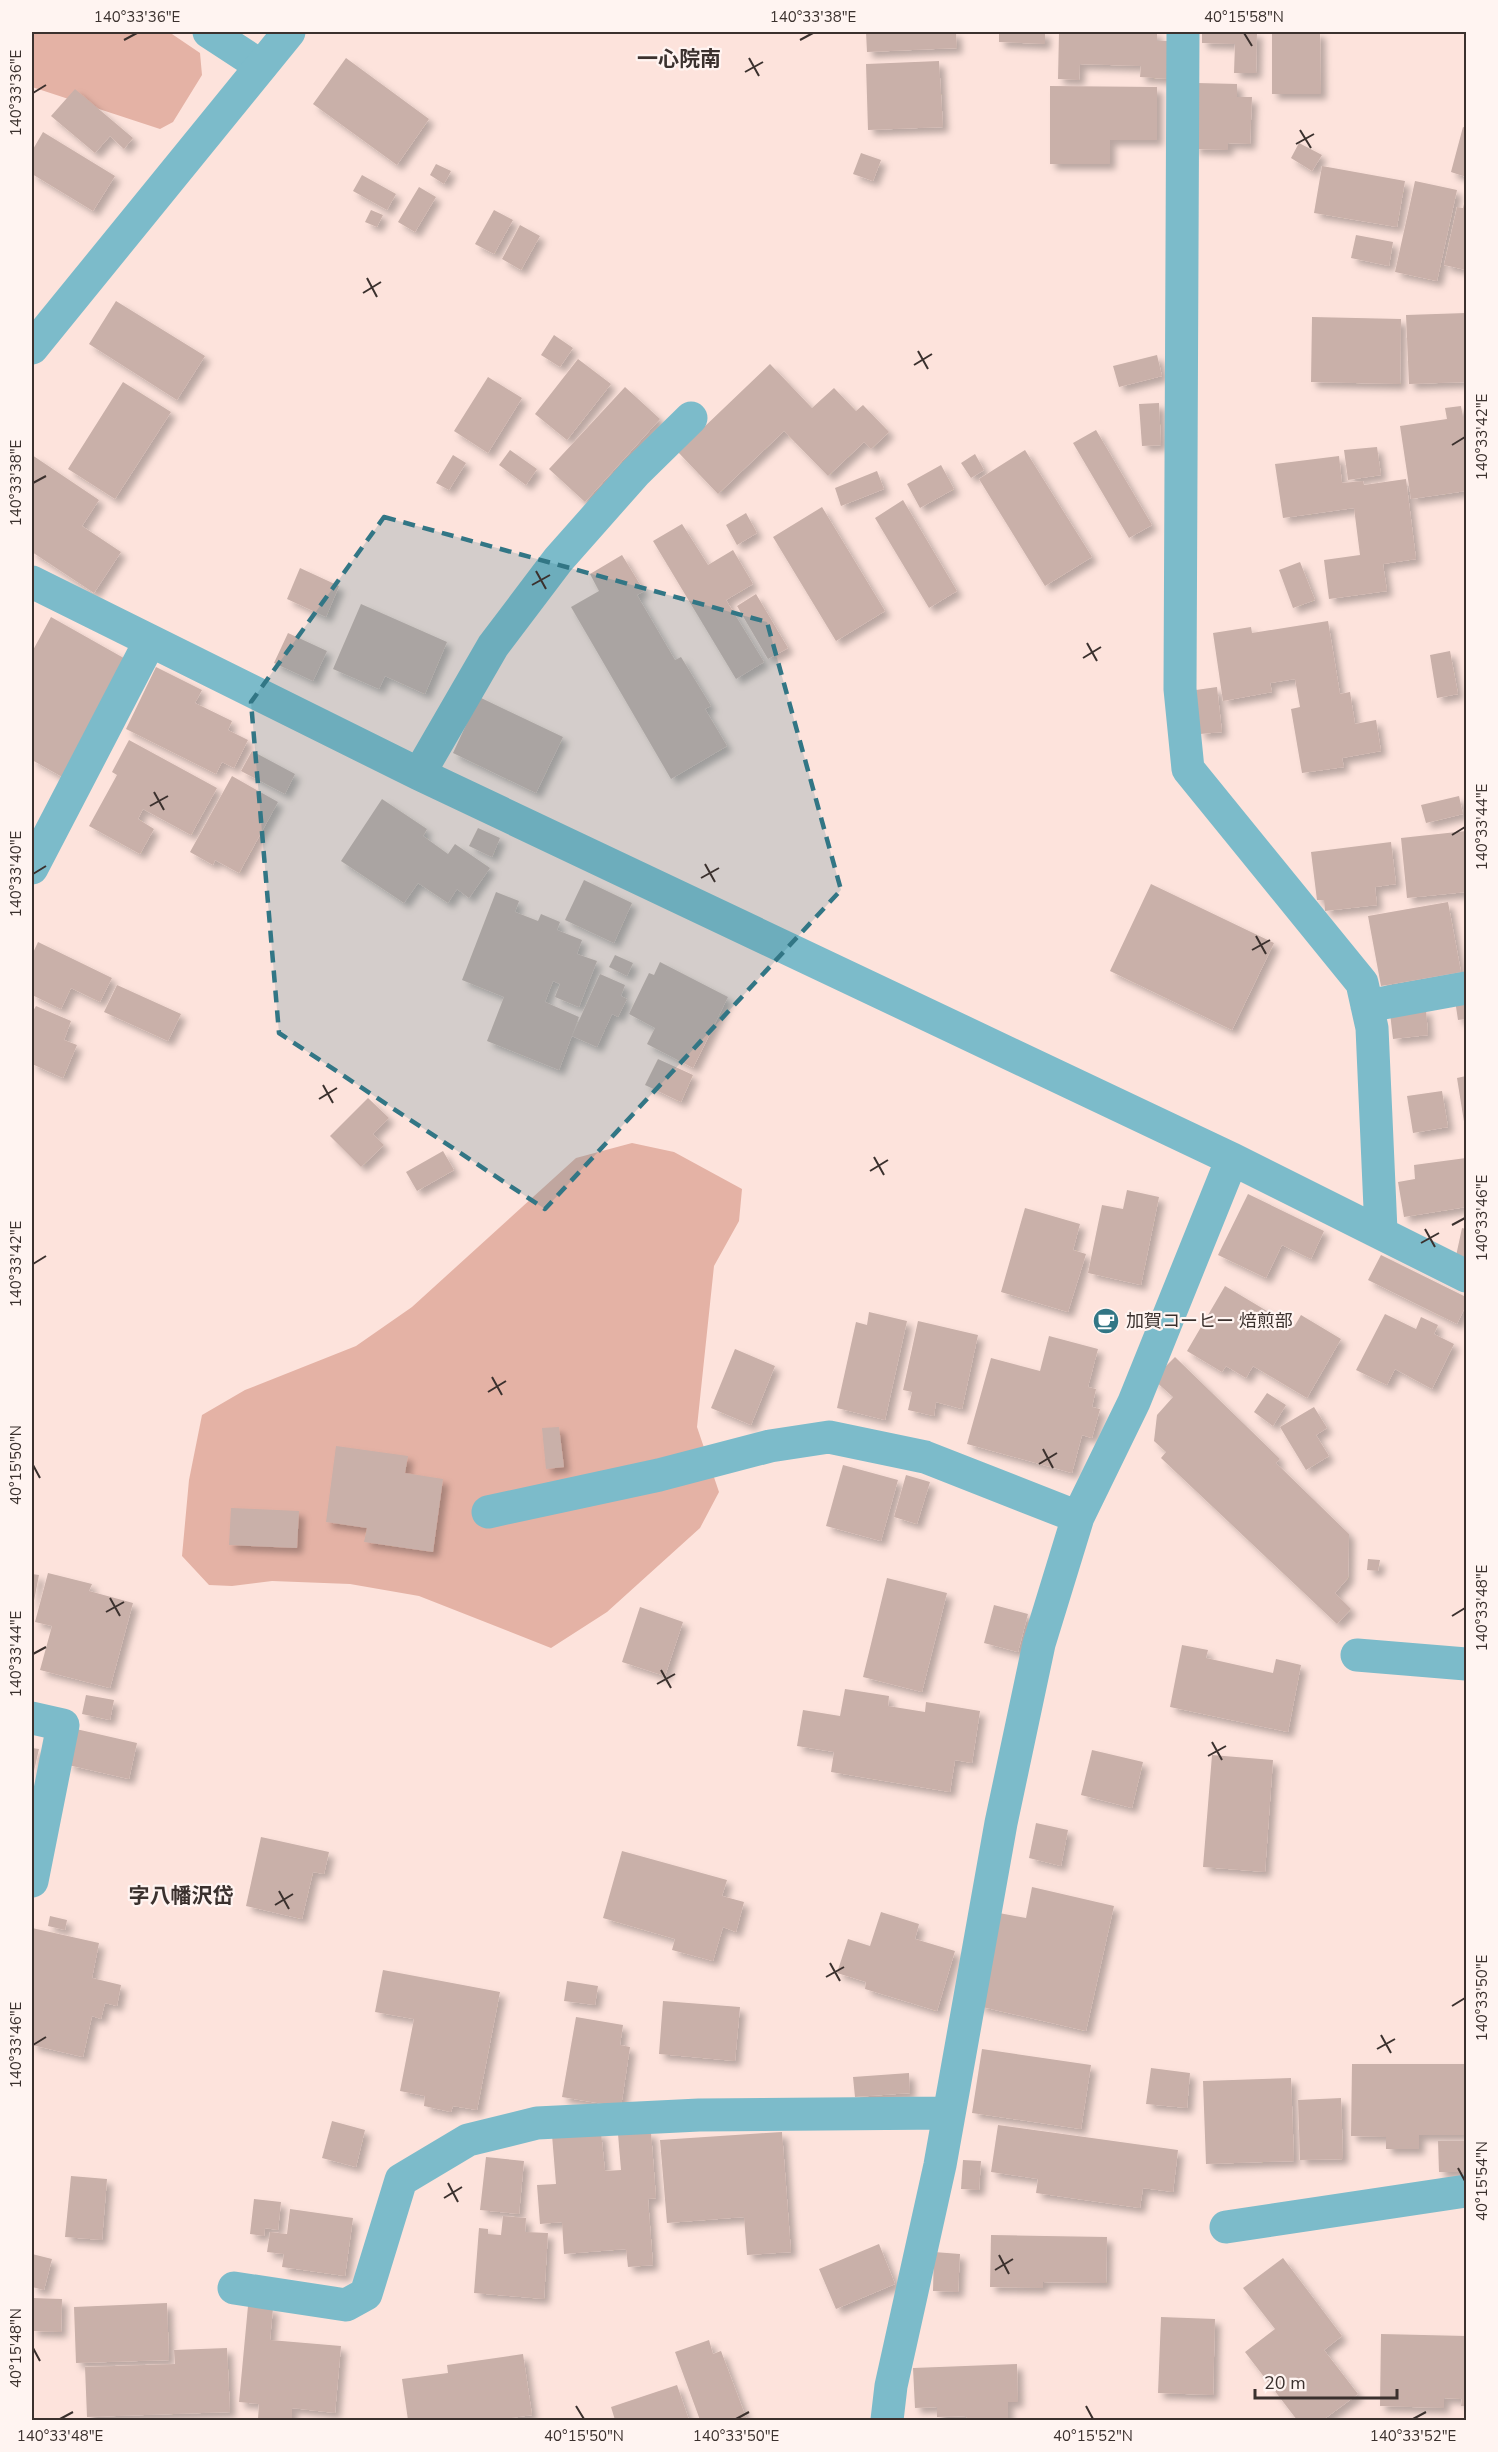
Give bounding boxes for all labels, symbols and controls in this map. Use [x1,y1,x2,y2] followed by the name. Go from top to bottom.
[94,7,180,27] text: 140°33'36"E
[770,7,856,27] text: 140°33'38"E
[1204,7,1284,27] text: 40°15'58"N
[637,45,721,73] district label: 一心院南
[6,50,26,136] text: 140°33'36"E
[1472,394,1492,480] text: 140°33'42"E
[6,440,26,526] text: 140°33'38"E
[1472,784,1492,870] text: 140°33'44"E
[6,831,26,917] text: 140°33'40"E
[1472,1175,1492,1261] text: 140°33'46"E
[6,1221,26,1307] text: 140°33'42"E
[1091,1306,1121,1336] cafe icon: 加賀コーヒー 焙煎部
[1126,1309,1293,1333] place label: 加賀コーヒー 焙煎部
[6,1425,26,1505] text: 40°15'50"N
[1472,1565,1492,1651] text: 140°33'48"E
[6,1611,26,1697] text: 140°33'44"E
[129,1882,234,1910] district label: 字八幡沢岱
[1472,1955,1492,2041] text: 140°33'50"E
[6,2002,26,2088] text: 140°33'46"E
[1472,2141,1492,2221] text: 40°15'54"N
[6,2308,26,2388] text: 40°15'48"N
[1255,2362,1398,2400] scale bar
[1264,2371,1306,2395] text: 20 m
[17,2426,103,2446] text: 140°33'48"E
[544,2426,624,2446] text: 40°15'50"N
[693,2426,779,2446] text: 140°33'50"E
[1053,2426,1133,2446] text: 40°15'52"N
[1370,2426,1456,2446] text: 140°33'52"E

